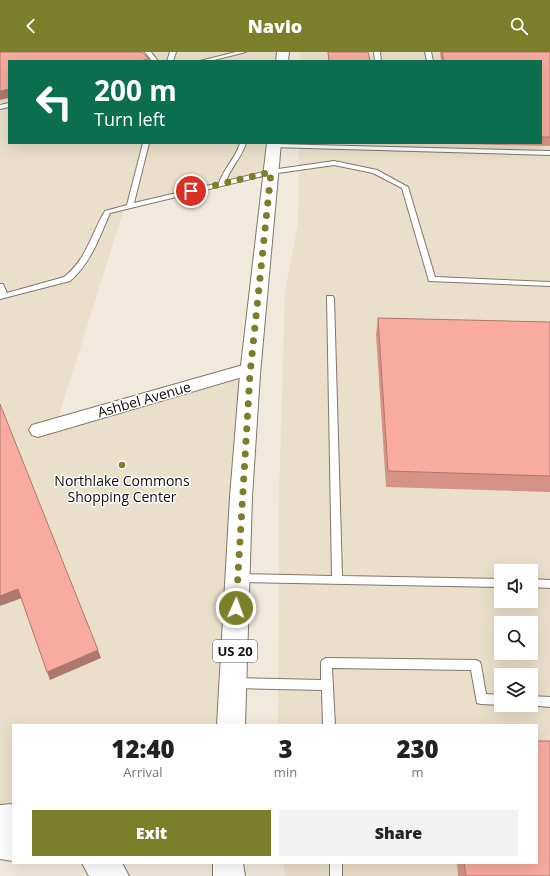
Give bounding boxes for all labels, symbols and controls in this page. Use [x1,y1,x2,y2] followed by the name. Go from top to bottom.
[248,14,302,38] text: Navio
[20,15,42,37] icon: back
[508,15,530,37] icon: search
[94,71,177,109] text: 200 m
[28,76,80,128] icon: left
[94,107,165,131] text: Turn left
[174,174,208,208] pin
[180,180,202,202] icon: arrive
[95,377,193,421] street label: Ashbel Avenue
[117,460,127,470] marker: Northlake Commons Shopping Center
[54,471,190,506] place label: Northlake Commons Shopping Center
[494,564,538,712] map controls
[494,564,538,608] button: sound
[215,587,257,629] position arrow
[494,616,538,660] button: search
[213,640,257,662] road number: US 20
[494,668,538,712] button: layers
[111,732,175,765] text: 12:40
[278,732,293,765] text: 3
[396,732,439,765] text: 230
[123,763,162,781] text: Arrival
[274,763,297,781] text: min
[412,763,424,781] text: m
[32,810,271,856] button: Exit
[279,810,518,856] button: Share

